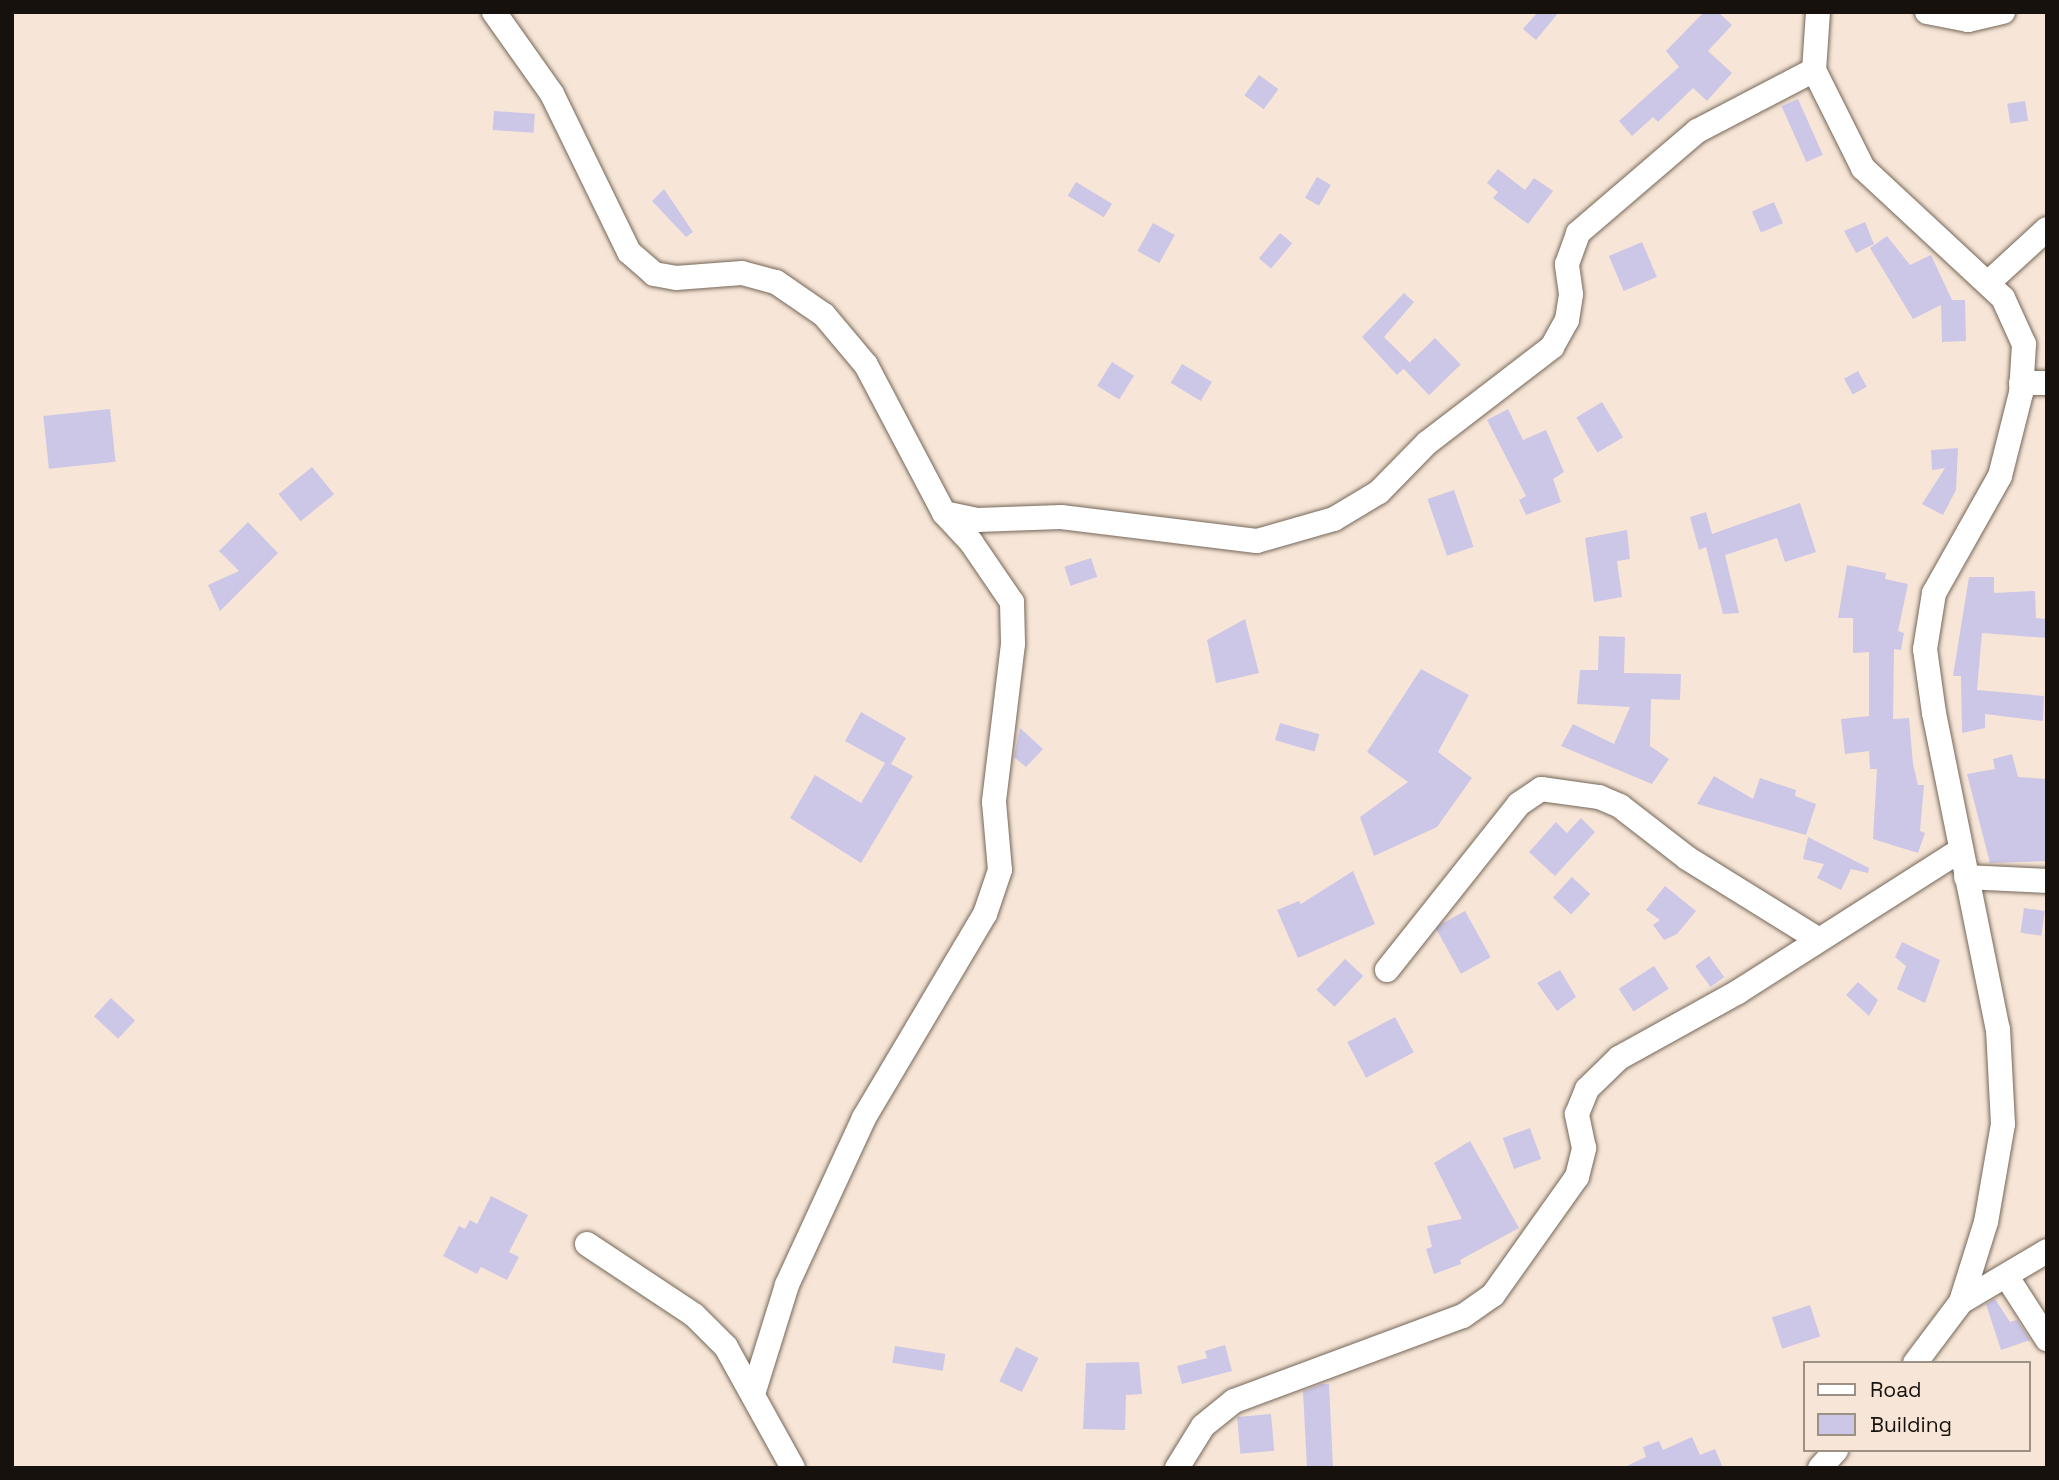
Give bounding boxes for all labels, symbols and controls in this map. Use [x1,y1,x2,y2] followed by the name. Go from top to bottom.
[1804,1361,2031,1452] legend
[1870,1376,1922,1403] text: Road
[1870,1411,1952,1438] text: Building

